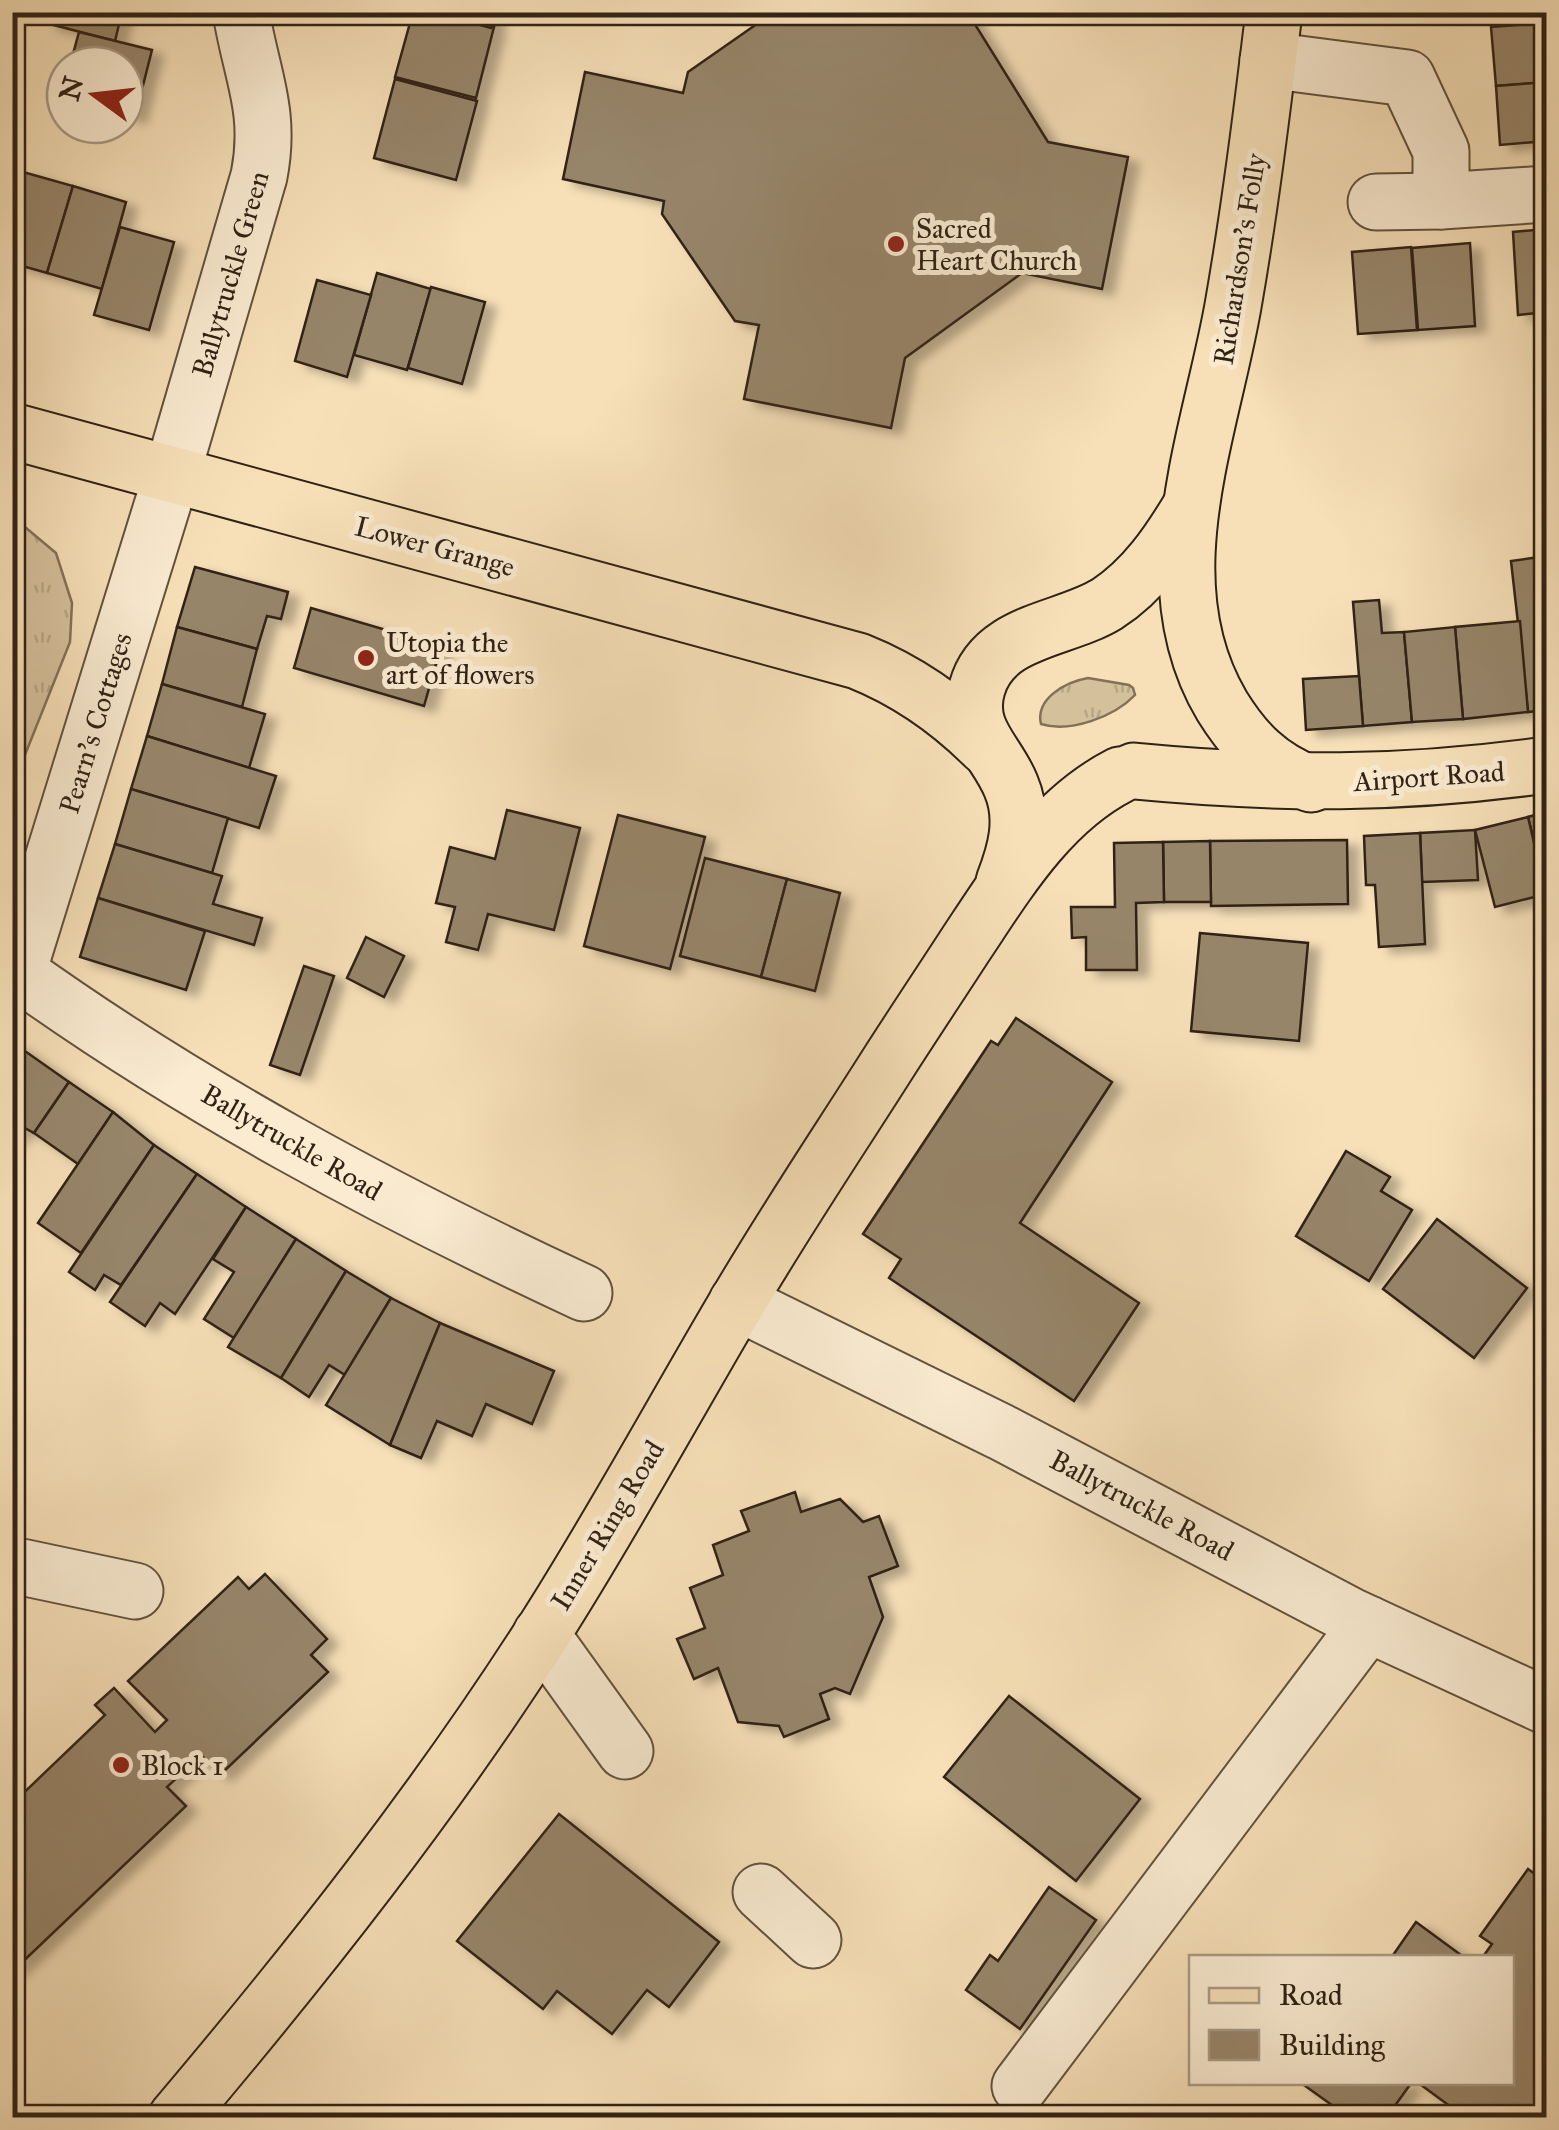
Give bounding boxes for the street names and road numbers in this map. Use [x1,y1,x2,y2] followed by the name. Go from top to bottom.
[1206,150,1274,367] street label: Richardson's Folly
[184,167,277,381] street label: Ballytruckle Green
[351,508,519,585] street label: Lower Grange
[51,628,140,818] street label: Pearn's Cottages
[1351,754,1506,799] street label: Airport Road
[195,1076,389,1208] street label: Ballytruckle Road
[543,1434,672,1616] street label: Inner Ring Road
[1044,1442,1240,1569] street label: Ballytruckle Road

